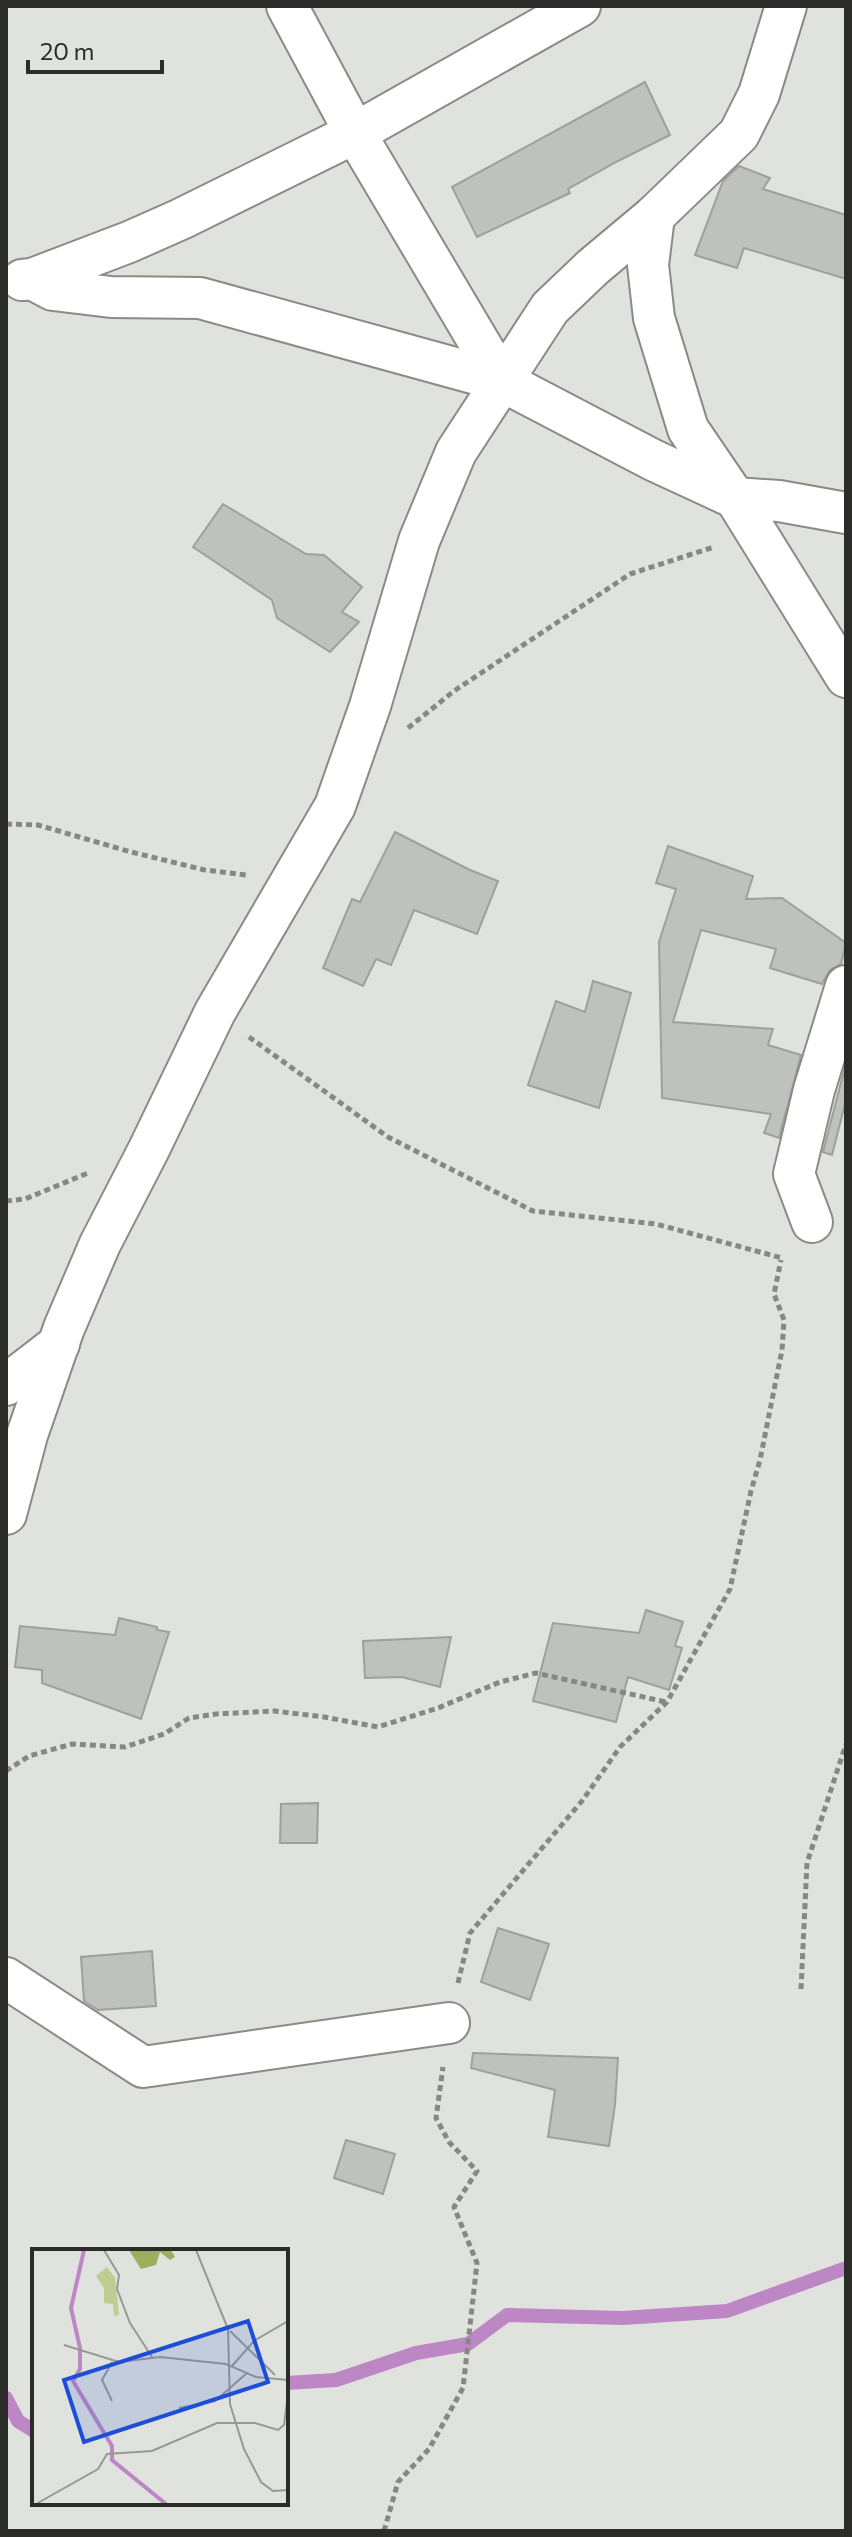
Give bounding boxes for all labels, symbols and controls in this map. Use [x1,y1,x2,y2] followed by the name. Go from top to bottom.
[28,24,162,74] scale bar
[40,36,94,65] text: 20 m
[32,2249,288,2505] inset map

